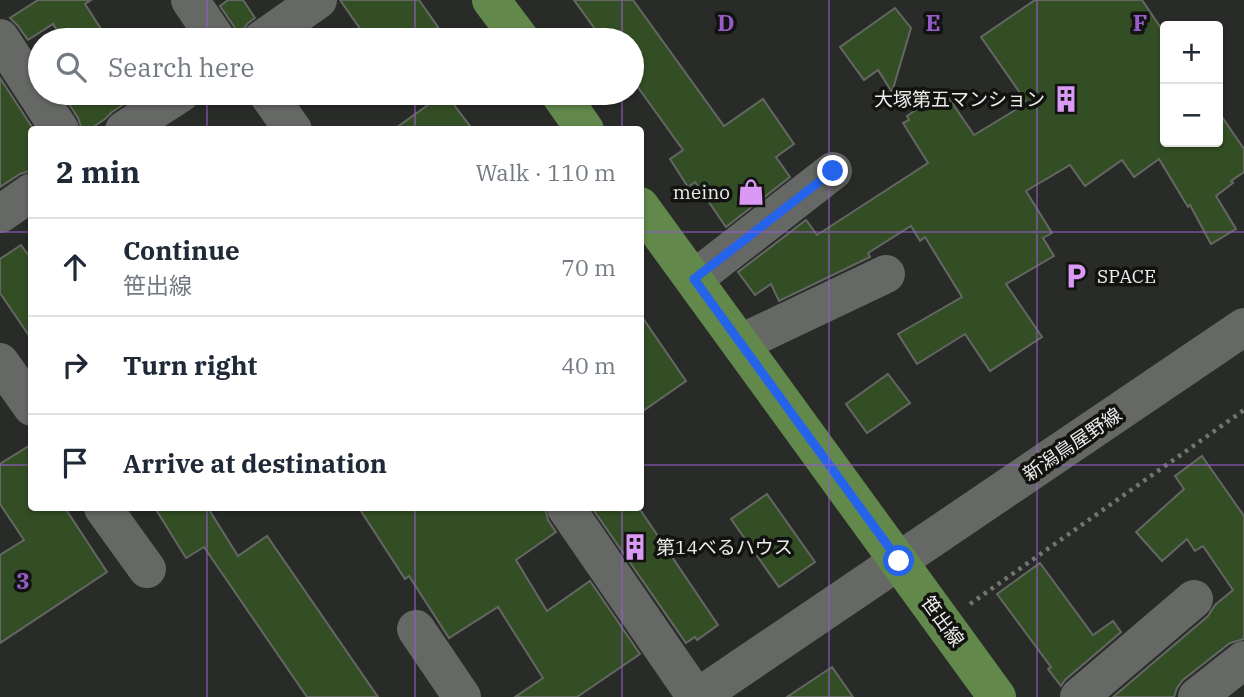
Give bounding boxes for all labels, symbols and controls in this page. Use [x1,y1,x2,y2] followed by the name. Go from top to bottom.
[717,7,735,37] text: D
[925,7,941,37] text: E
[1133,7,1147,37] text: F
[1160,21,1223,147] map controls
[1160,21,1223,84] button: +
[28,28,644,105] search box
[52,48,90,86] icon: search
[108,50,254,84] text: Search here
[1051,84,1081,114] building icon: 大塚第五マンション
[1160,84,1223,147] button: −
[874,87,1045,111] place label: 大塚第五マンション
[56,152,140,191] text: 2 min
[817,155,848,186] route end
[475,157,616,187] text: Walk · 110 m
[736,177,766,207] shop icon: meino
[673,180,730,204] place label: meino
[123,233,240,267] text: Continue
[56,248,94,286] icon: ahead
[561,252,616,282] text: 70 m
[1061,261,1091,291] parking icon: SPACE
[1097,264,1156,288] place label: SPACE
[123,270,192,300] text: 笹出線
[56,346,94,384] icon: right
[123,348,257,382] text: Turn right
[561,350,616,380] text: 40 m
[1018,402,1126,486] street label: 新潟鳥屋野線
[56,444,94,482] icon: arrive
[123,446,387,480] text: Arrive at destination
[620,532,650,562] building icon: 第14べるハウス
[656,535,793,559] place label: 第14べるハウス
[883,545,914,576] route start
[16,565,30,595] text: 3
[917,591,969,651] street label: 笹出線

